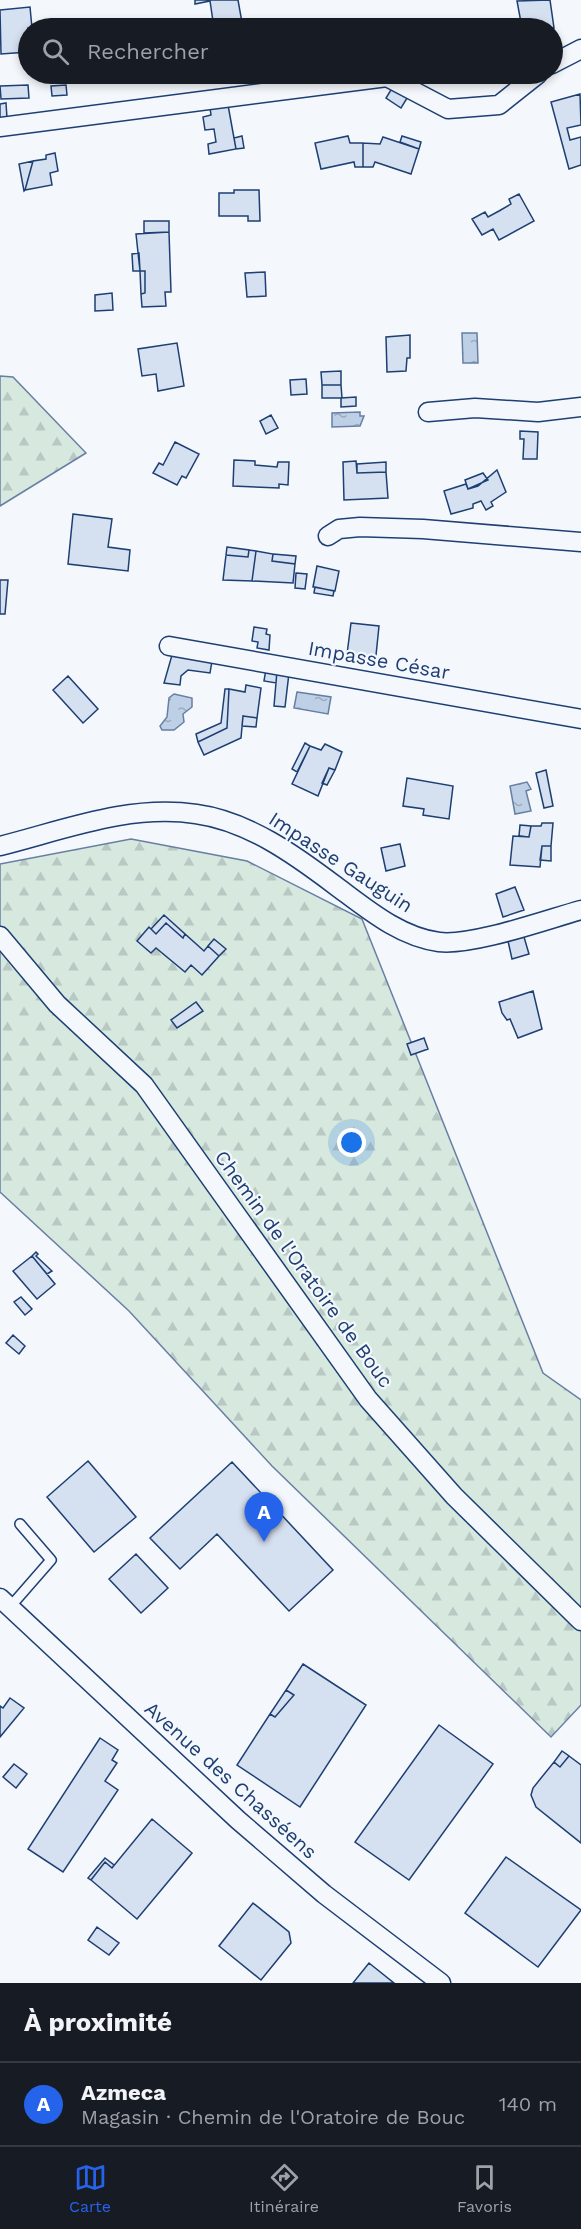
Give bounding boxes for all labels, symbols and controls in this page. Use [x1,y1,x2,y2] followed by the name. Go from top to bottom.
[18,18,563,84] search box
[39,35,72,68] icon: search
[87,39,209,64] text: Rechercher
[306,636,452,684] street label: Impasse César
[264,806,418,918] street label: Impasse Gauguin
[337,1128,366,1157] your location
[210,1146,398,1392] street label: Chemin de l'Oratoire de Bouc
[244,1492,284,1542] pin: A
[140,1696,322,1864] street label: Avenue des Chasséens
[24,2007,172,2037] text: À proximité
[81,2080,166,2105] text: Azmeca
[37,2092,50,2116] text: A
[499,2092,557,2116] text: 140 m
[81,2105,465,2129] text: Magasin · Chemin de l'Oratoire de Bouc
[69,2161,111,2216] tab: Carte
[249,2161,319,2216] tab: Itinéraire
[457,2161,512,2216] tab: Favoris

